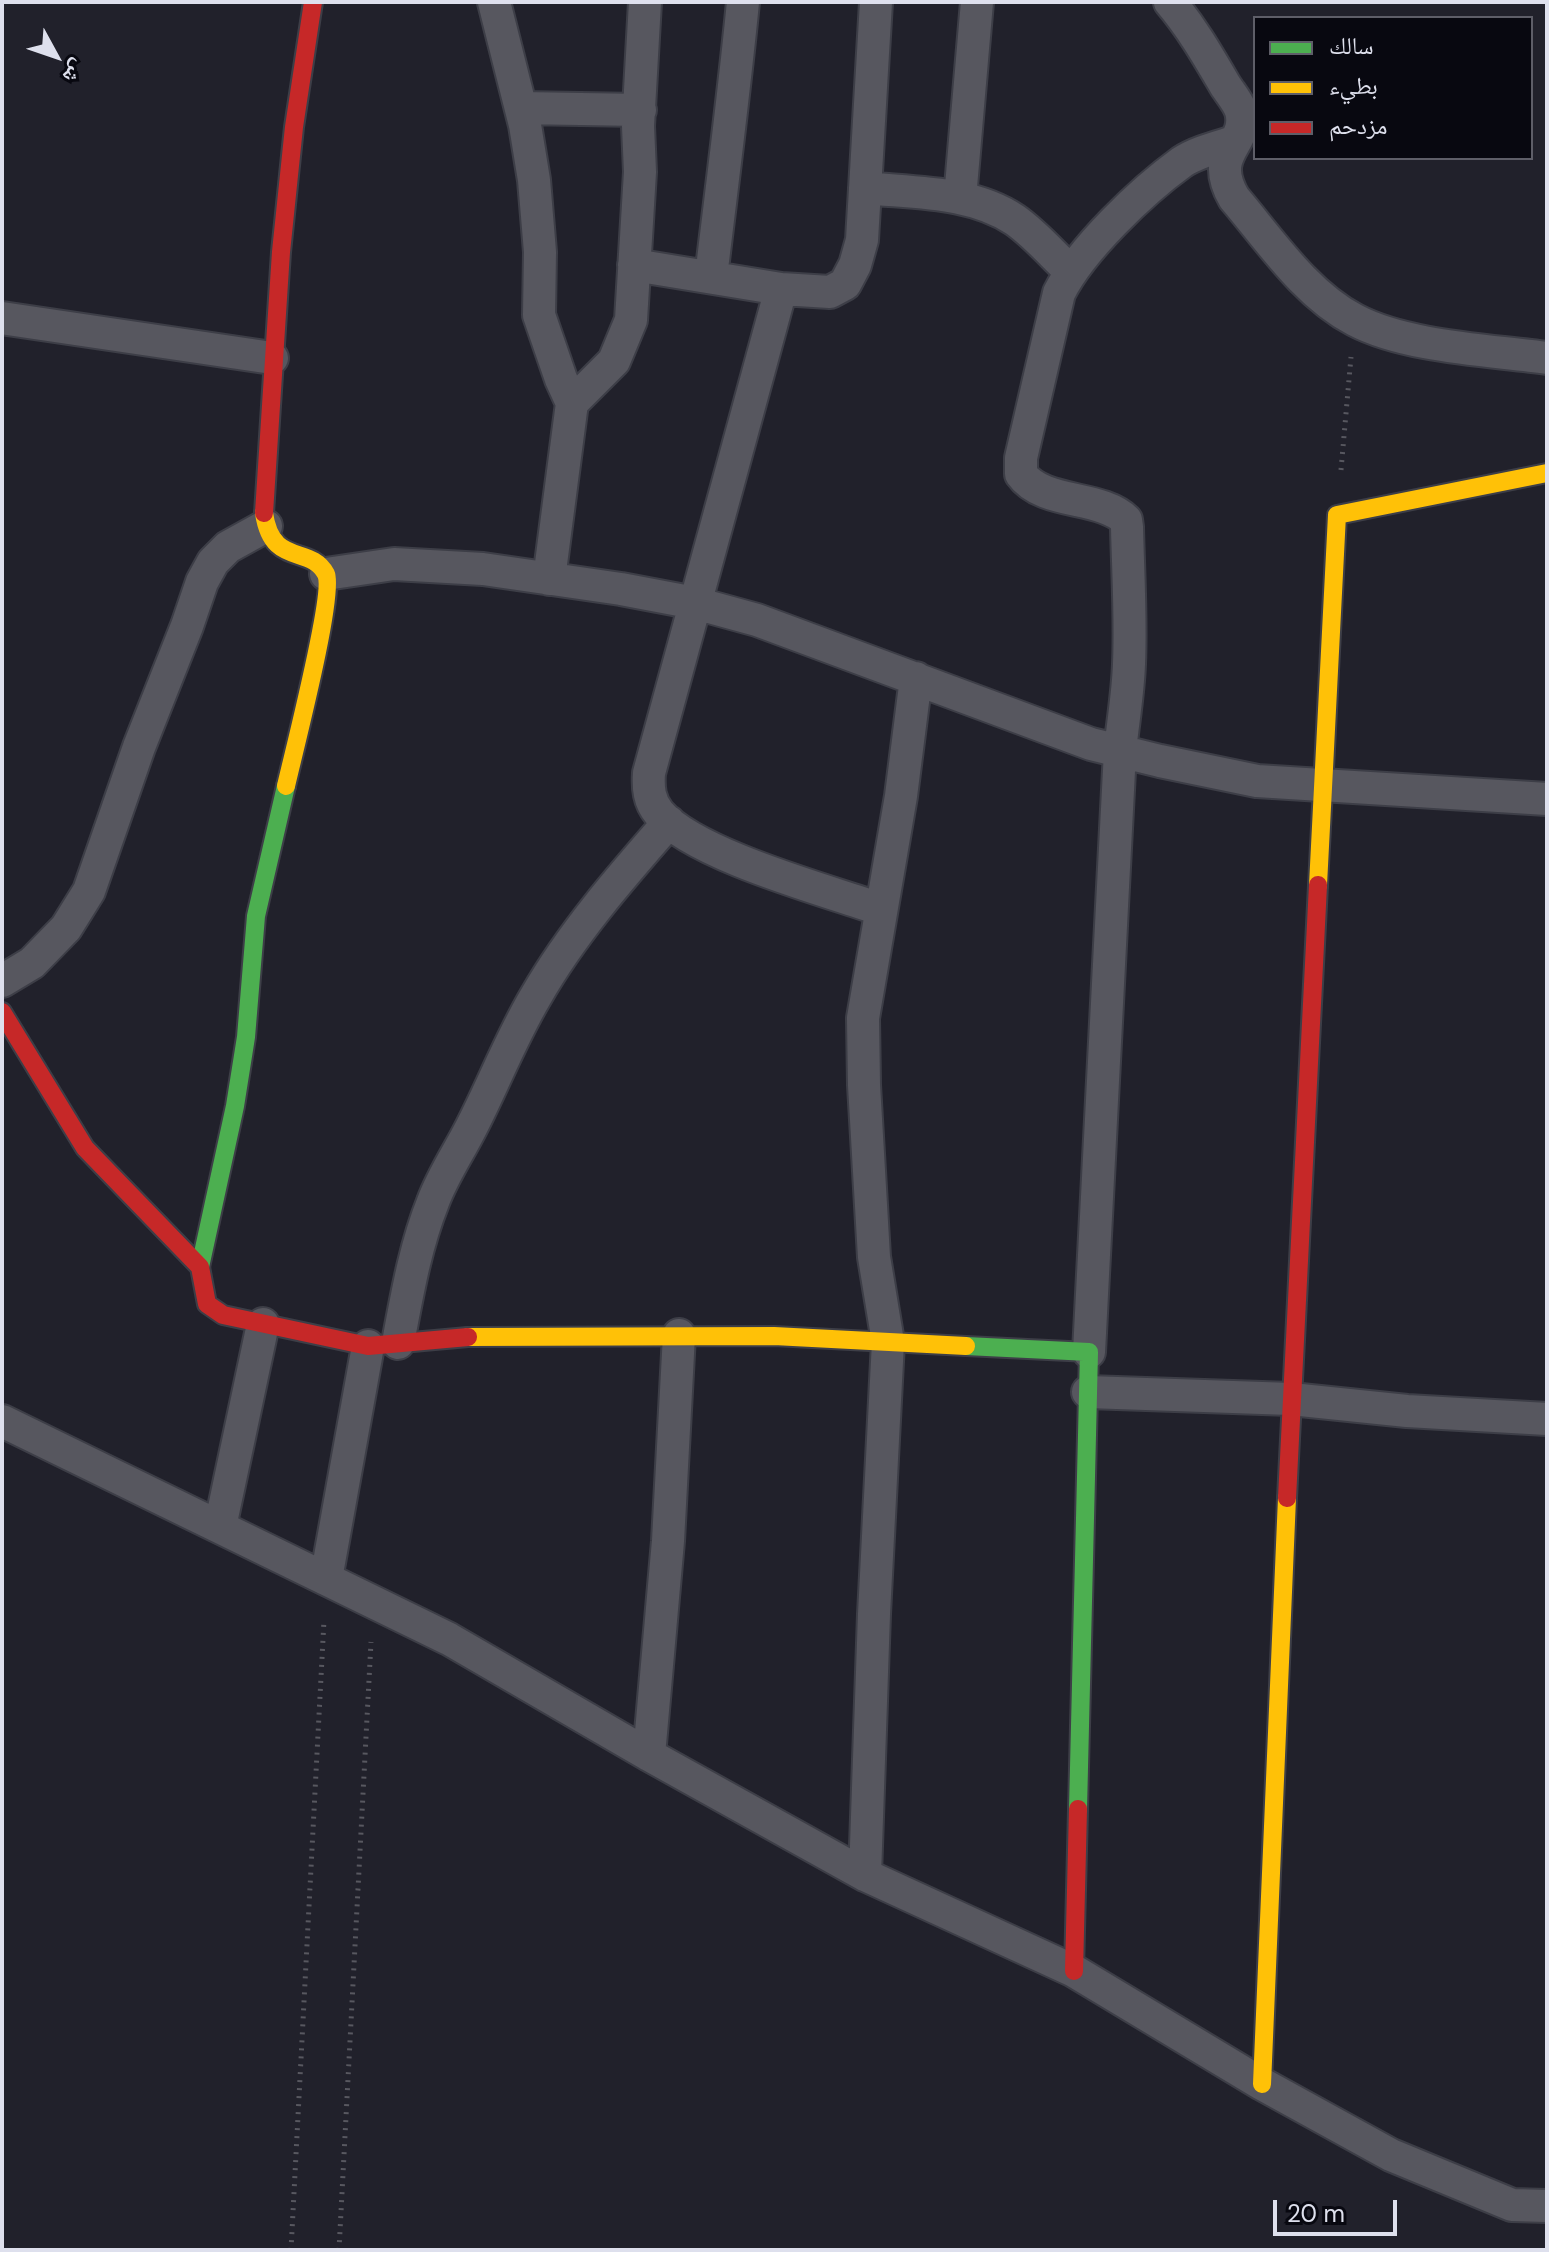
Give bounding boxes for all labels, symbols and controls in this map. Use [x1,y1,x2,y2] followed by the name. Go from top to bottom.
[16,16,96,96] north arrow
[1253,16,1533,160] legend
[1329,30,1374,61] text: سالك
[56,53,93,90] text: ش
[1329,70,1378,101] text: بطيء
[1329,110,1388,141] text: مزدحم
[1277,2184,1401,2234] scale bar
[1287,2198,1345,2229] text: 20 m

